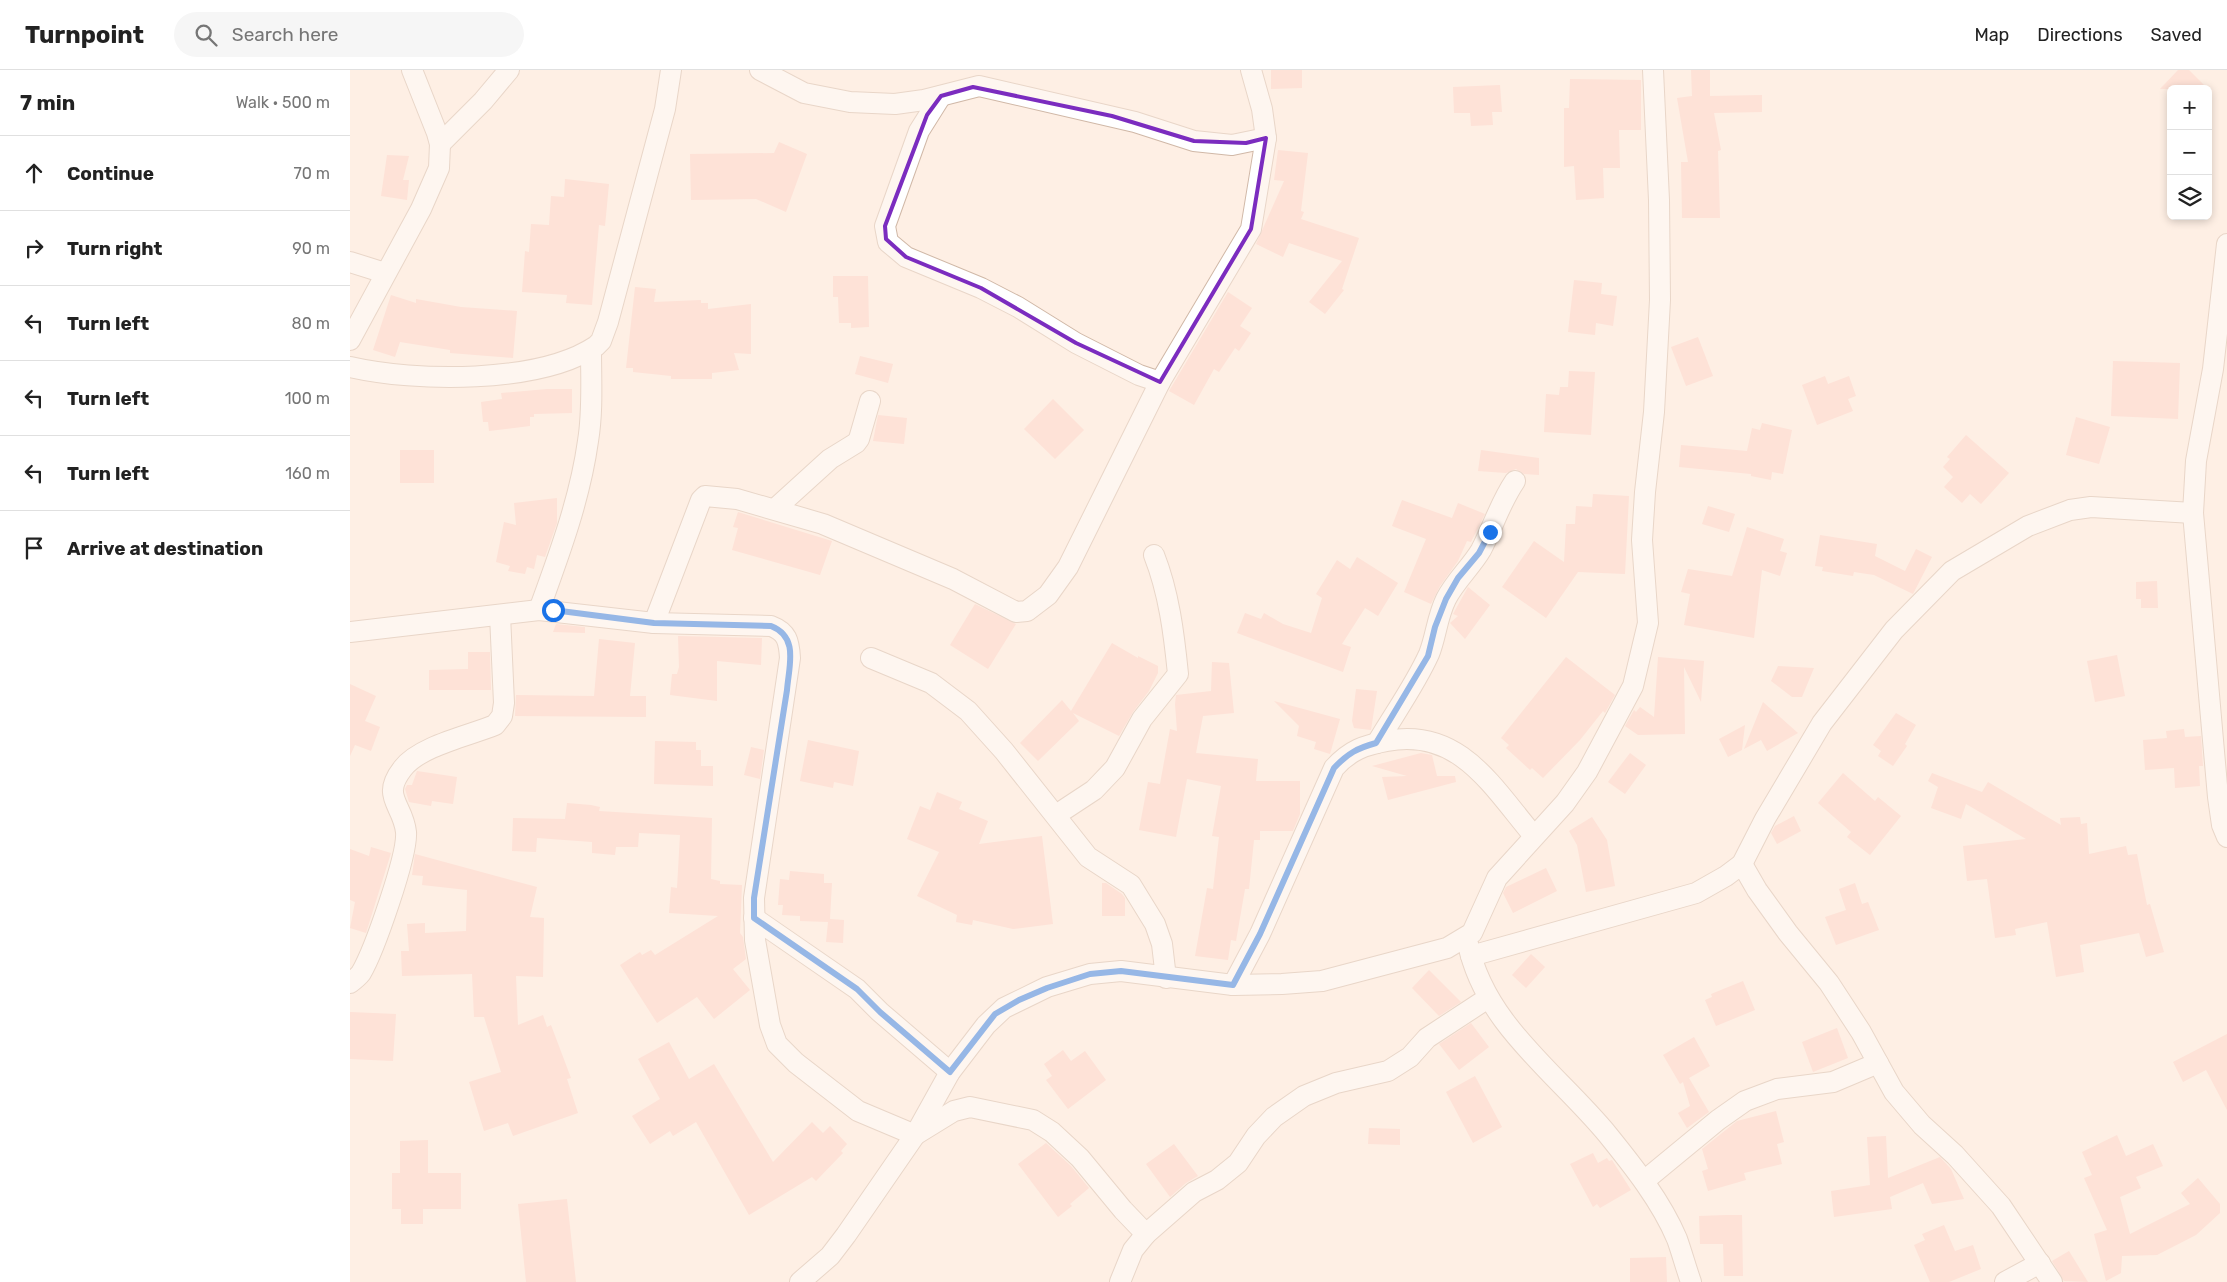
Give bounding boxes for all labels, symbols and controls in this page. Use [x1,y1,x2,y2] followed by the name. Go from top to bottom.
[174,12,524,57] search box
[25,21,144,49] text: Turnpoint
[192,21,220,49] icon: search
[232,23,338,46] text: Search here
[1974,24,2009,46] text: Map
[2037,24,2123,46] text: Directions
[2151,24,2202,46] text: Saved
[2167,85,2212,220] map controls
[2167,85,2212,130] button: +
[20,90,75,115] text: 7 min
[236,93,330,112] text: Walk · 500 m
[2167,130,2212,175] button: −
[20,159,48,187] icon: ahead
[67,162,154,185] text: Continue
[293,164,330,183] text: 70 m
[2167,175,2212,220] button: layers
[20,234,48,262] icon: right
[67,237,162,260] text: Turn right
[292,239,330,258] text: 90 m
[20,309,48,337] icon: left
[67,312,149,335] text: Turn left
[292,314,330,333] text: 80 m
[20,384,48,412] icon: left
[67,387,149,410] text: Turn left
[285,389,330,408] text: 100 m
[20,459,48,487] icon: left
[67,462,149,485] text: Turn left
[285,464,330,483] text: 160 m
[1479,521,1502,544] route end
[20,534,48,562] icon: arrive
[67,537,263,560] text: Arrive at destination
[542,599,565,622] route start

